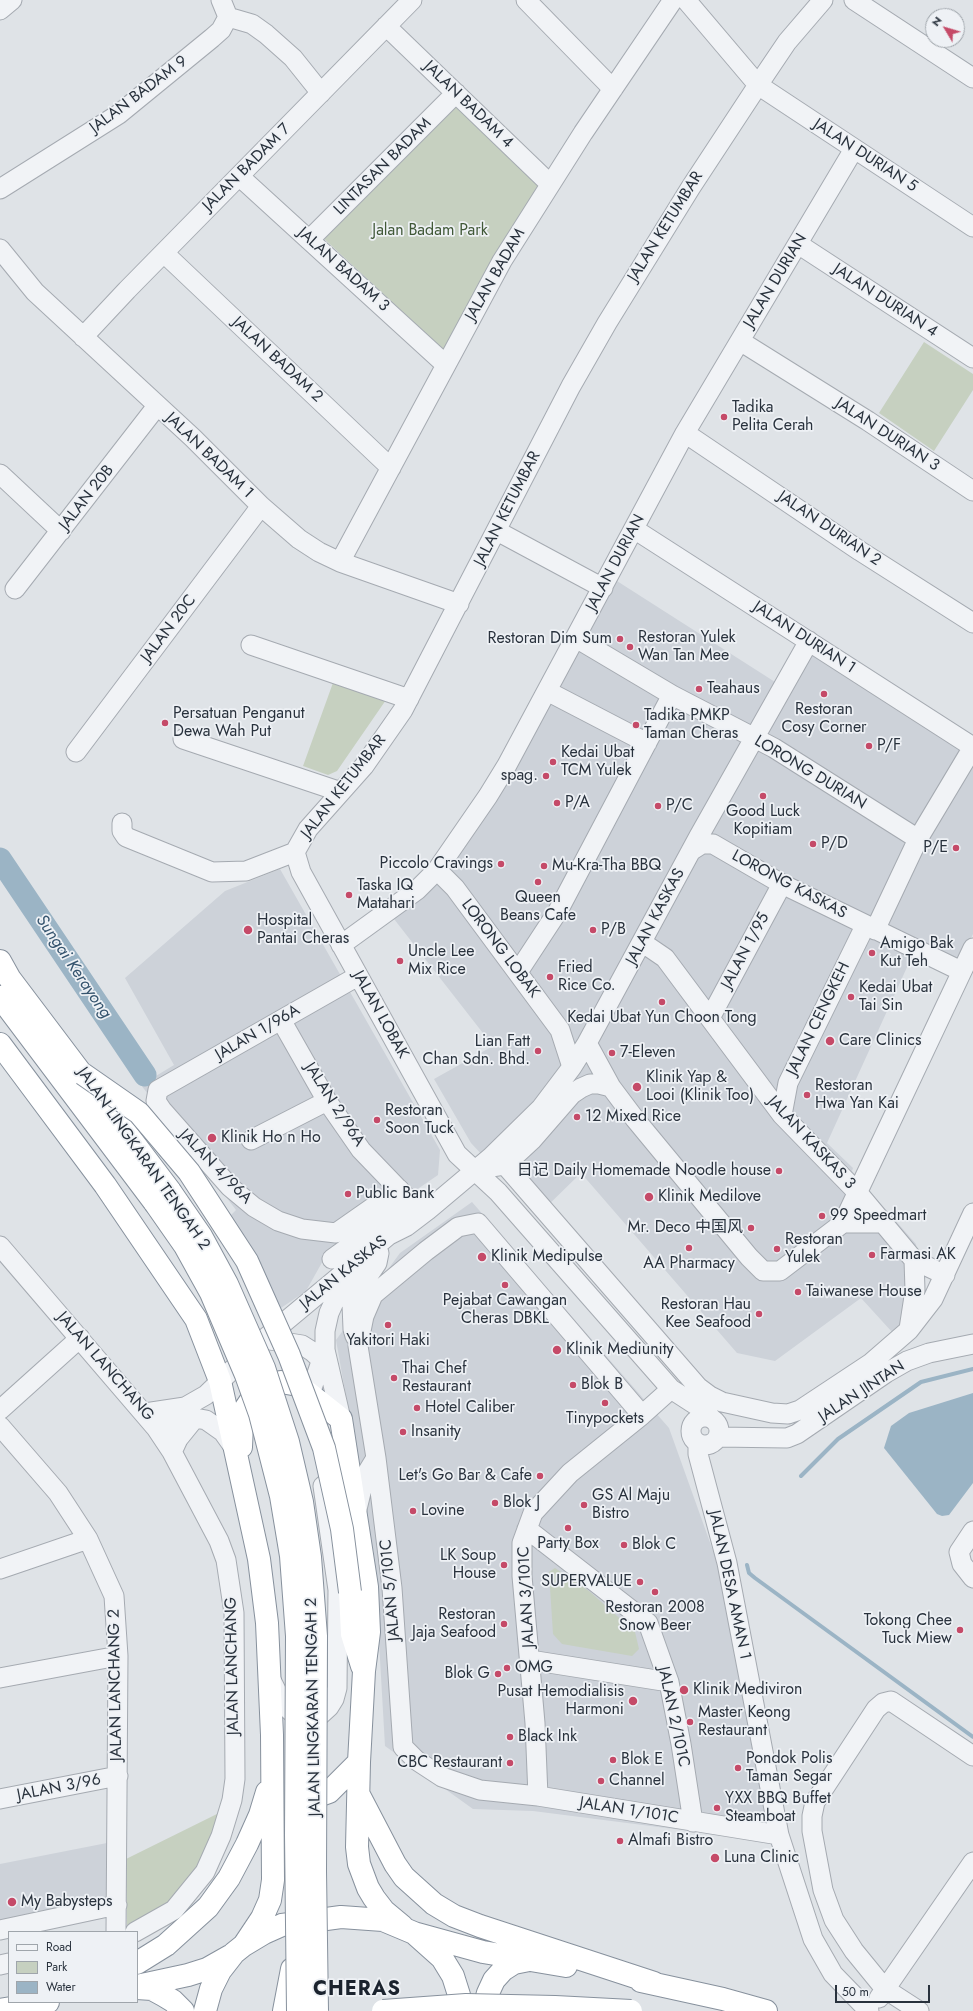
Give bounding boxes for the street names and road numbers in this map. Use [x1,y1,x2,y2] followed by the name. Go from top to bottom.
[86,52,192,138] street label: JALAN BADAM 9
[419,57,517,153] street label: JALAN BADAM 4
[330,114,436,220] street label: LINTASAN BADAM
[809,115,921,197] street label: JALAN DURIAN 5
[199,120,295,216] street label: JALAN BADAM 7
[624,168,708,286] street label: JALAN KETUMBAR
[293,224,393,316] street label: JALAN BADAM 3
[462,226,530,324] street label: JALAN BADAM
[740,230,812,332] street label: JALAN DURIAN
[829,260,941,342] street label: JALAN DURIAN 4
[228,313,326,407] street label: JALAN BADAM 2
[831,394,943,476] street label: JALAN DURIAN 3
[161,409,257,503] street label: JALAN BADAM 1
[471,448,545,570] street label: JALAN KETUMBAR
[56,462,118,534] street label: JALAN 20B
[774,487,884,571] street label: JALAN DURIAN 2
[583,511,649,615] street label: JALAN DURIAN
[137,591,201,667] street label: JALAN 20C
[749,598,859,678] street label: JALAN DURIAN 1
[298,731,390,843] street label: JALAN KETUMBAR
[750,732,870,814] street label: LORONG DURIAN
[728,847,850,923] street label: LORONG KASKAS
[623,865,689,969] street label: JALAN KASKAS
[457,896,543,1002] street label: LORONG LOBAK
[718,910,774,992] street label: JALAN 1/95
[783,959,855,1079] street label: JALAN CENGKEH
[348,968,412,1062] street label: JALAN LOBAK
[212,1001,304,1065] street label: JALAN 1/96A
[300,1059,368,1151] street label: JALAN 2/96A
[72,1064,214,1254] street label: JALAN LINGKARAN TENGAH 2
[763,1093,859,1193] street label: JALAN KASKAS 3
[175,1126,255,1208] street label: JALAN 4/96A
[297,1232,391,1314] street label: JALAN KASKAS
[52,1309,158,1425] street label: JALAN LANCHANG
[815,1357,909,1427] street label: JALAN JINTAN
[704,1509,754,1661] street label: JALAN DESA AMAN 1
[377,1538,405,1642] street label: JALAN 5/101C
[515,1546,539,1648] street label: JALAN 3/101C
[222,1597,244,1735] street label: JALAN LANCHANG
[302,1598,326,1816] street label: JALAN LINGKARAN TENGAH 2
[105,1609,127,1761] street label: JALAN LANCHANG 2
[653,1665,693,1769] street label: JALAN 2/101C
[15,1770,103,1806] street label: JALAN 3/96
[578,1794,680,1828] street label: JALAN 1/101C

